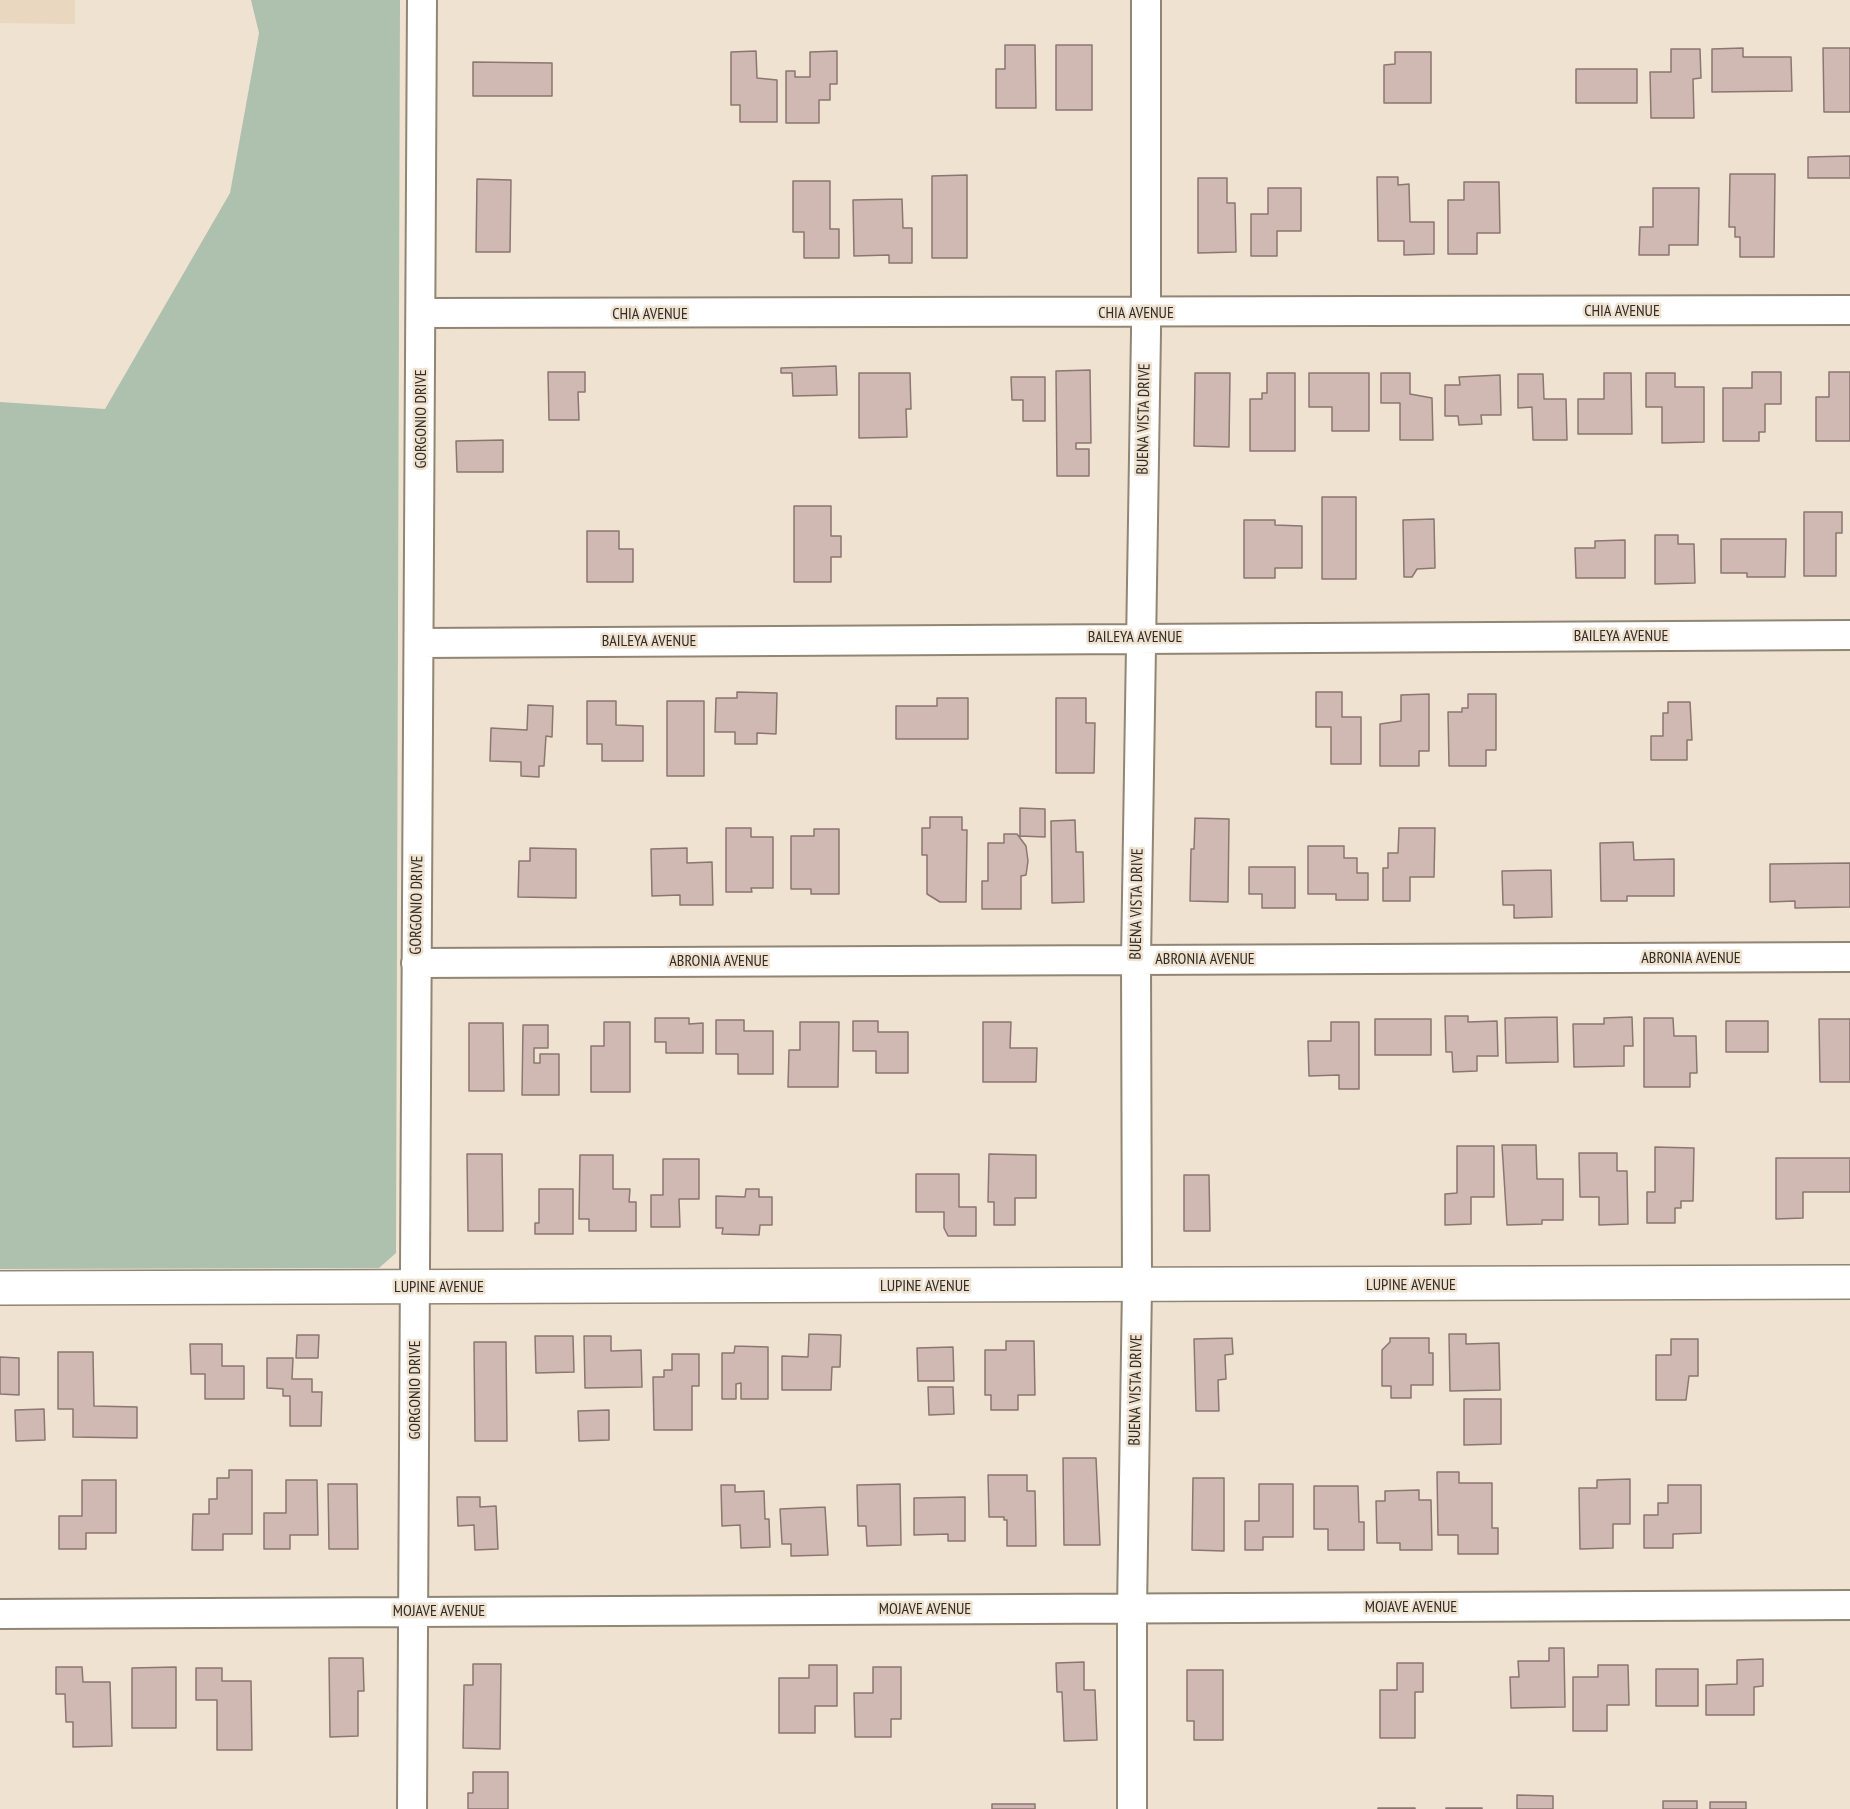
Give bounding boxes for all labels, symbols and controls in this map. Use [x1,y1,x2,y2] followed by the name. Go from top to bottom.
[1584,301,1660,321] street label: CHIA AVENUE
[1098,303,1174,323] street label: CHIA AVENUE
[612,304,688,324] street label: CHIA AVENUE
[1133,363,1155,475] street label: BUENA VISTA DRIVE
[411,369,431,469] street label: GORGONIO DRIVE
[1574,626,1668,646] street label: BAILEYA AVENUE
[1088,627,1182,647] street label: BAILEYA AVENUE
[602,631,696,651] street label: BAILEYA AVENUE
[1126,848,1148,960] street label: BUENA VISTA DRIVE
[407,855,427,955] street label: GORGONIO DRIVE
[1641,948,1741,968] street label: ABRONIA AVENUE
[1155,949,1255,969] street label: ABRONIA AVENUE
[669,951,769,971] street label: ABRONIA AVENUE
[1366,1275,1456,1295] street label: LUPINE AVENUE
[880,1276,970,1296] street label: LUPINE AVENUE
[394,1277,484,1297] street label: LUPINE AVENUE
[1125,1334,1147,1446] street label: BUENA VISTA DRIVE
[405,1340,425,1440] street label: GORGONIO DRIVE
[1365,1597,1457,1617] street label: MOJAVE AVENUE
[879,1599,971,1619] street label: MOJAVE AVENUE
[393,1601,485,1621] street label: MOJAVE AVENUE

